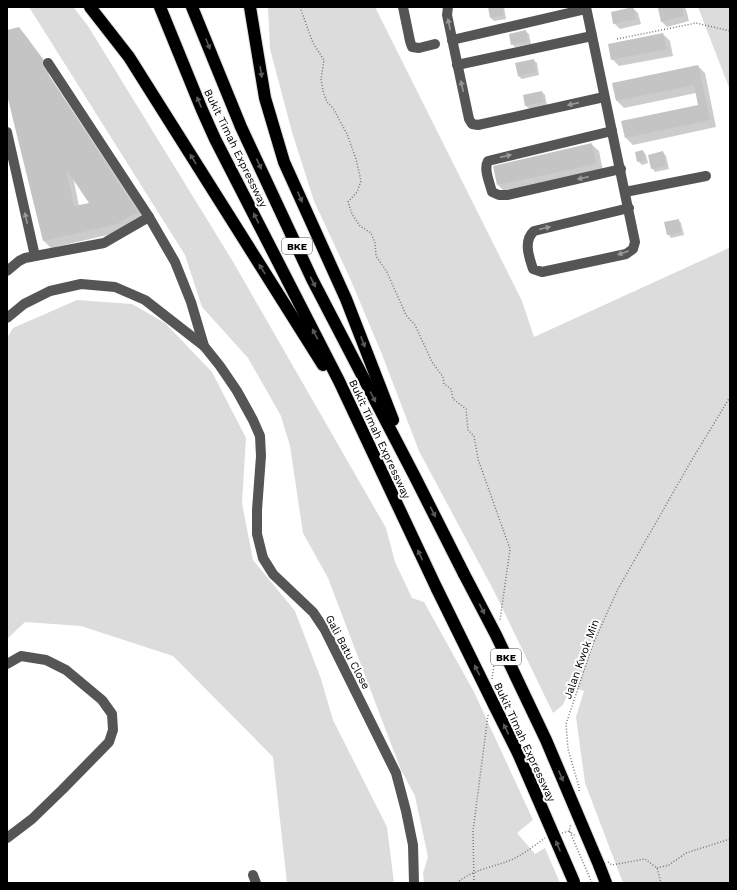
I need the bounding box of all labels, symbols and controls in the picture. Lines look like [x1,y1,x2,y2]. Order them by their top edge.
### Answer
one-way arrow [445,17,451,30]
one-way arrow [205,39,211,51]
one-way arrow [258,66,264,78]
one-way arrow [459,80,465,93]
street label: Bukit Timah Expressway [201,87,270,210]
one-way arrow [195,95,201,107]
one-way arrow [566,101,579,107]
one-way arrow [500,153,512,159]
one-way arrow [189,154,197,164]
one-way arrow [256,158,262,169]
one-way arrow [576,175,589,181]
one-way arrow [297,192,303,203]
one-way arrow [23,212,29,224]
one-way arrow [253,213,259,224]
one-way arrow [540,225,552,231]
road number: BKE [282,238,312,254]
one-way arrow [616,251,628,257]
one-way arrow [259,263,266,275]
one-way arrow [310,276,316,287]
one-way arrow [312,328,318,340]
one-way arrow [360,337,366,349]
street label: Bukit Timah Expressway [346,377,413,501]
one-way arrow [370,391,377,403]
one-way arrow [430,506,436,517]
one-way arrow [417,549,423,560]
one-way arrow [479,603,486,615]
street label: Gali Batu Close [323,613,373,692]
street label: Jalan Kwok Min [561,618,602,701]
road number: BKE [491,649,521,665]
one-way arrow [474,664,480,676]
street label: Bukit Timah Expressway [491,680,558,804]
one-way arrow [503,723,509,735]
one-way arrow [559,771,565,783]
one-way arrow [555,841,561,852]

